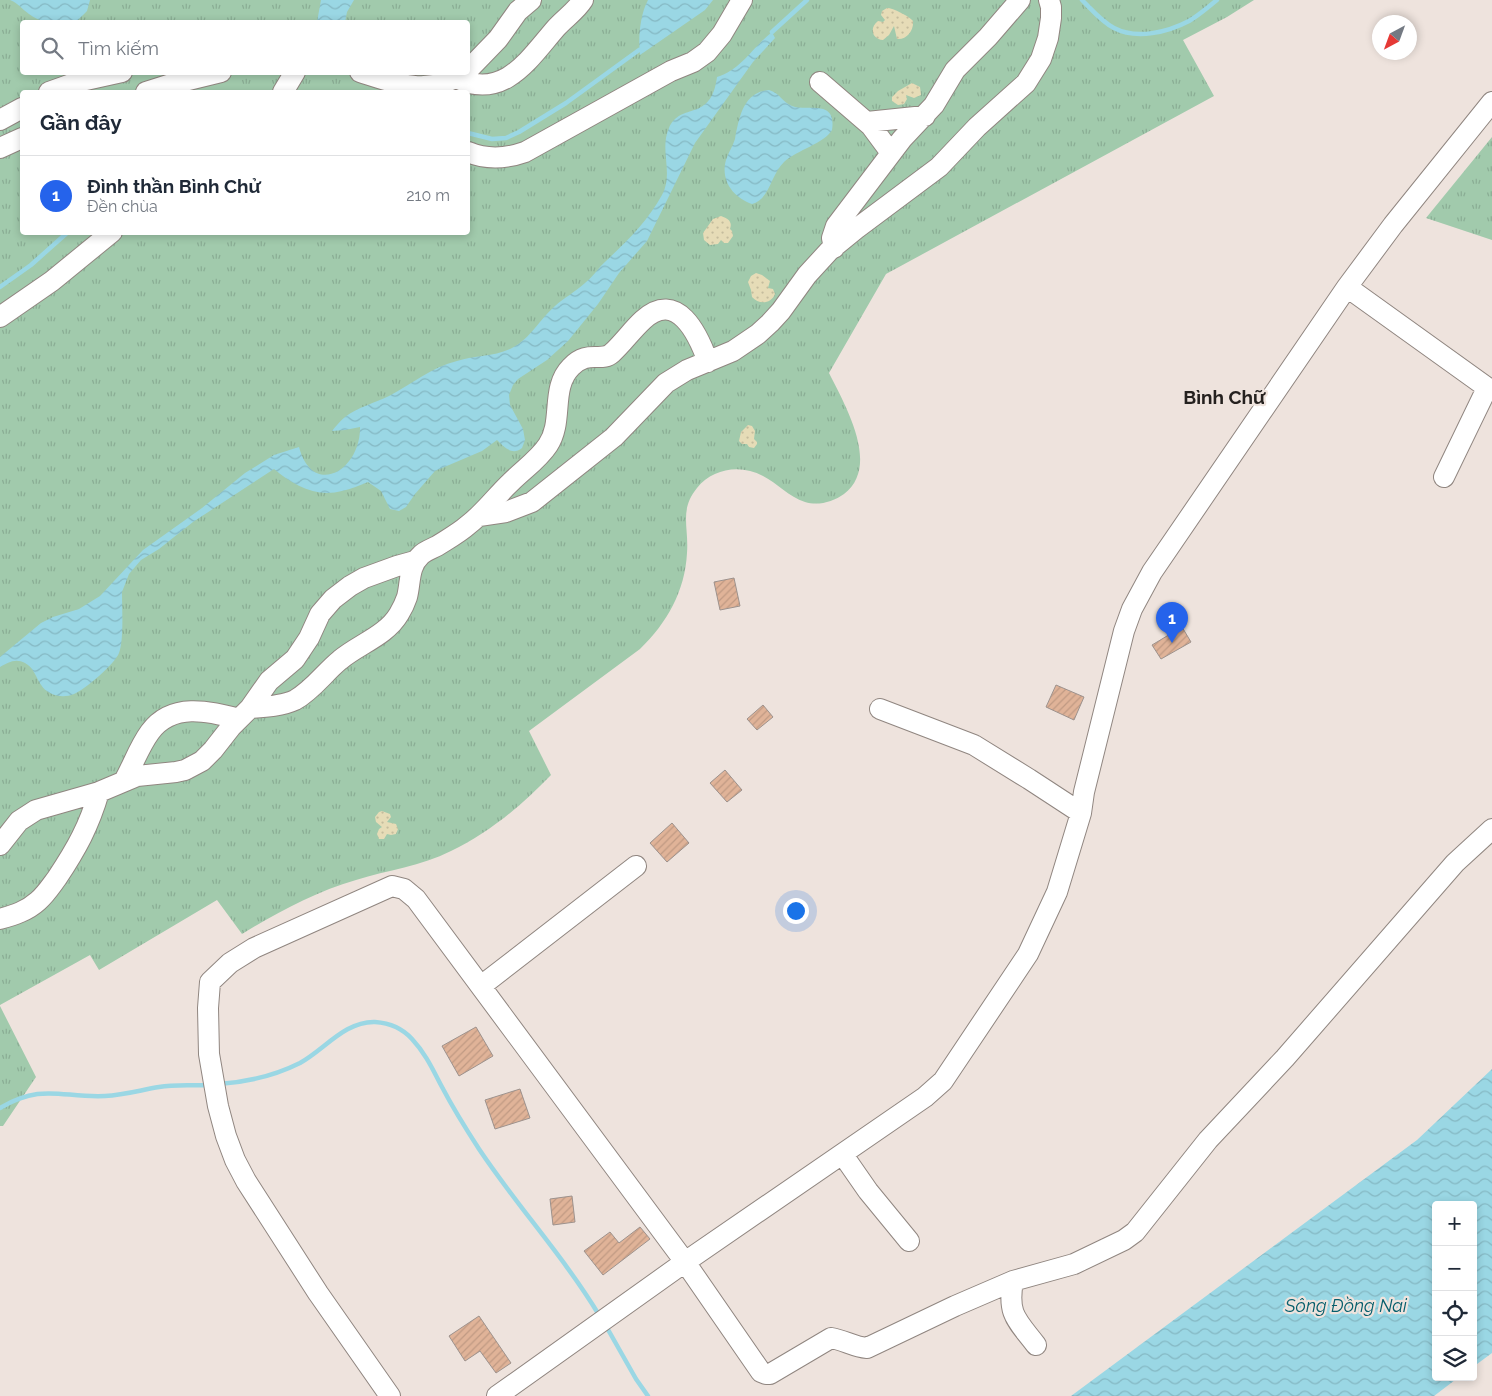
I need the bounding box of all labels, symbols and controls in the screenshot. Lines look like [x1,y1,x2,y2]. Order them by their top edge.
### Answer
north arrow [1372,15,1417,60]
search box [20,20,470,75]
icon: search [38,34,66,62]
text: Tìm kiếm [78,37,159,59]
text: Gần đây [40,110,122,135]
text: Đình thần Bình Chử [87,175,260,197]
text: 1 [52,186,60,205]
text: 210 m [406,186,450,205]
text: Đền chùa [87,197,158,216]
district label: Bình Chữ [1183,386,1266,408]
pin: 1 [1156,602,1188,643]
your location [783,898,809,924]
map controls [1432,1201,1477,1381]
button: + [1432,1201,1477,1246]
button: − [1432,1246,1477,1291]
button: locate [1432,1291,1477,1336]
water label: Sông Đồng Nai [1284,1295,1408,1316]
button: layers [1432,1336,1477,1381]

